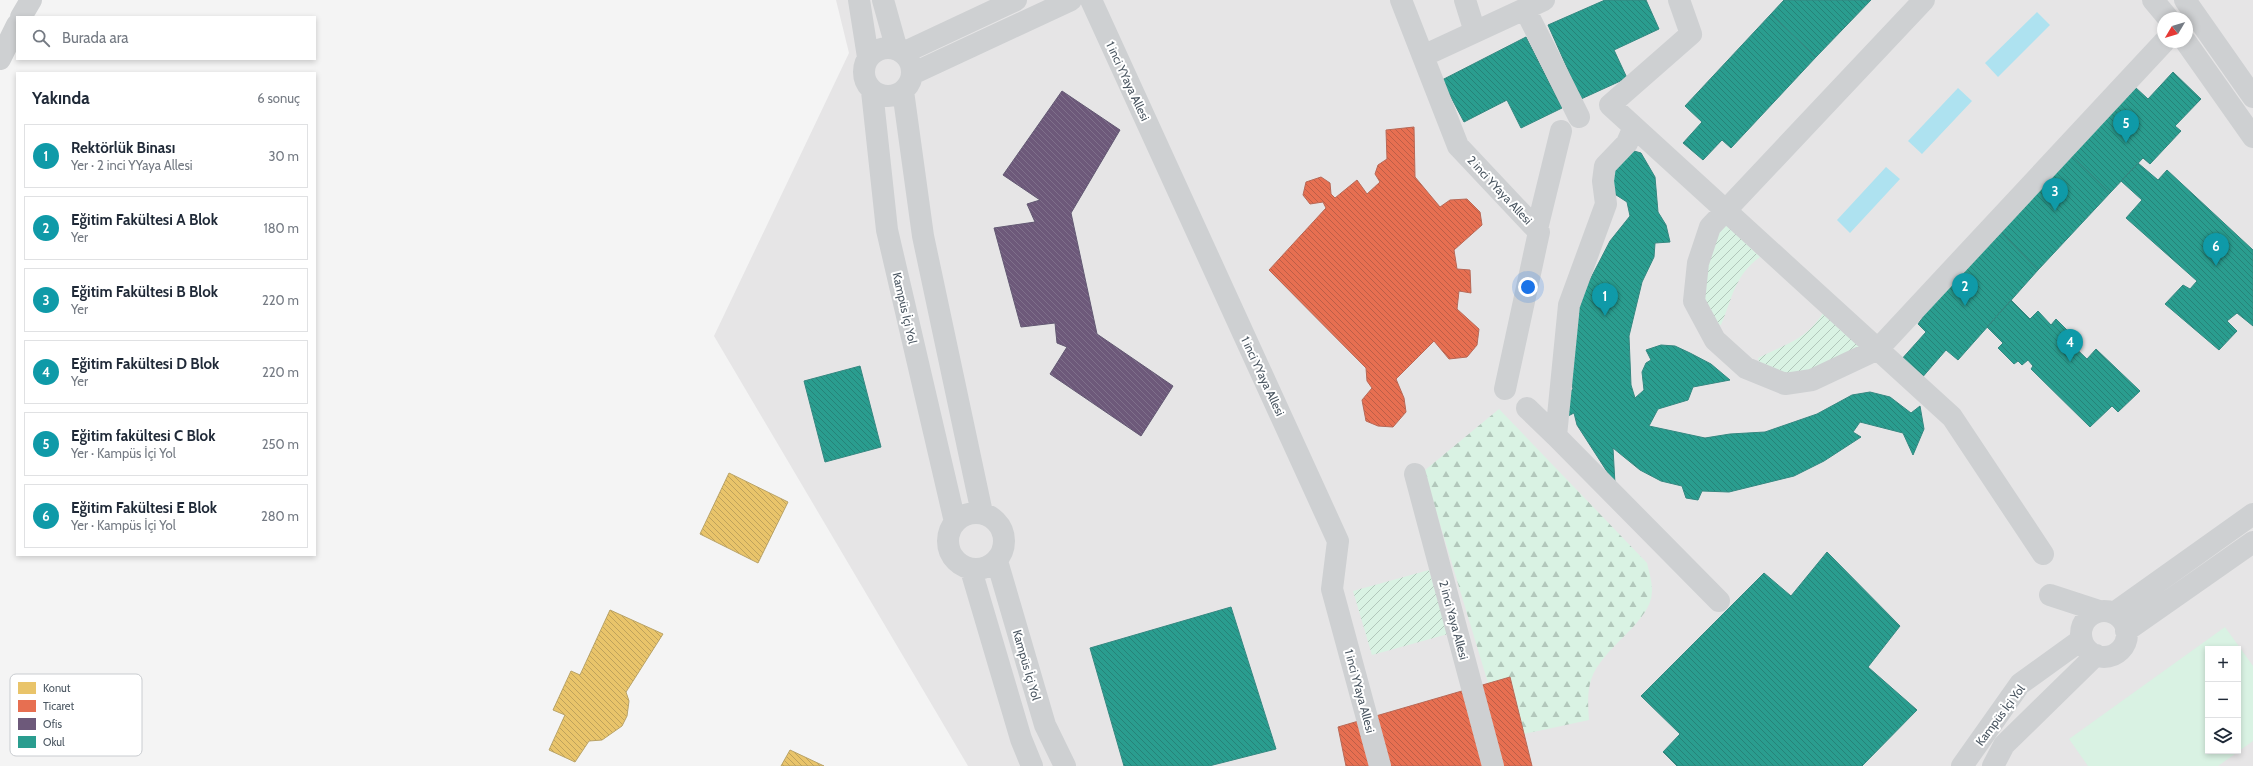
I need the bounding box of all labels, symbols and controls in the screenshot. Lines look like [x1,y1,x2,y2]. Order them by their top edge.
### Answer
north arrow [2157,12,2193,48]
search box [16,16,316,60]
icon: search [30,27,52,49]
text: Burada ara [62,29,129,47]
street label: 1 inci YYaya Allesi [1103,39,1153,123]
text: Yakında [32,88,90,108]
text: 6 sonuç [257,90,300,106]
pin: 5 [2113,110,2139,143]
text: Rektörlük Binası [71,139,175,157]
text: 1 [44,148,48,164]
text: 30 m [269,148,299,164]
street label: 2 inci YYaya Allesi [1464,153,1536,227]
text: Yer · 2 inci YYaya Allesi [71,157,193,173]
pin: 3 [2042,178,2068,211]
text: Eğitim Fakültesi A Blok [71,211,218,229]
text: 2 [43,220,49,236]
text: 180 m [263,220,299,236]
text: Yer [71,229,88,245]
pin: 6 [2203,233,2229,266]
street label: Kampüs İçi Yol [890,271,921,345]
pin: 2 [1952,273,1978,306]
your location [1518,277,1538,297]
text: Eğitim Fakültesi B Blok [71,283,218,301]
pin: 1 [1592,283,1618,316]
text: 3 [42,292,50,308]
text: 220 m [262,292,299,308]
text: Yer [71,301,88,317]
pin: 4 [2057,329,2083,362]
street label: 1 inci YYaya Allesi [1238,334,1288,418]
text: Eğitim Fakültesi D Blok [71,355,219,373]
text: 4 [42,364,50,380]
text: 220 m [262,364,299,380]
text: Yer [71,373,88,389]
text: Eğitim fakültesi C Blok [71,427,215,445]
text: 5 [43,436,49,452]
text: 250 m [262,436,299,452]
text: Yer · Kampüs İçi Yol [71,445,176,461]
text: Eğitim Fakültesi E Blok [71,499,217,517]
text: 6 [42,508,50,524]
text: 280 m [261,508,299,524]
text: Yer · Kampüs İçi Yol [71,517,176,533]
street label: 2 inci Yaya Allesi [1436,579,1472,661]
street label: Kampüs İçi Yol [1010,628,1044,702]
map controls [2205,646,2241,754]
button: + [2205,646,2241,682]
street label: 1 inci YYaya Allesi [1342,648,1378,734]
legend [10,674,142,756]
text: Konut [43,681,71,695]
street label: Kampüs İçi Yol [1972,681,2028,749]
button: − [2205,682,2241,718]
text: Ticaret [43,699,74,713]
text: Ofis [43,717,62,731]
button: layers [2205,718,2241,754]
text: Okul [43,735,65,749]

